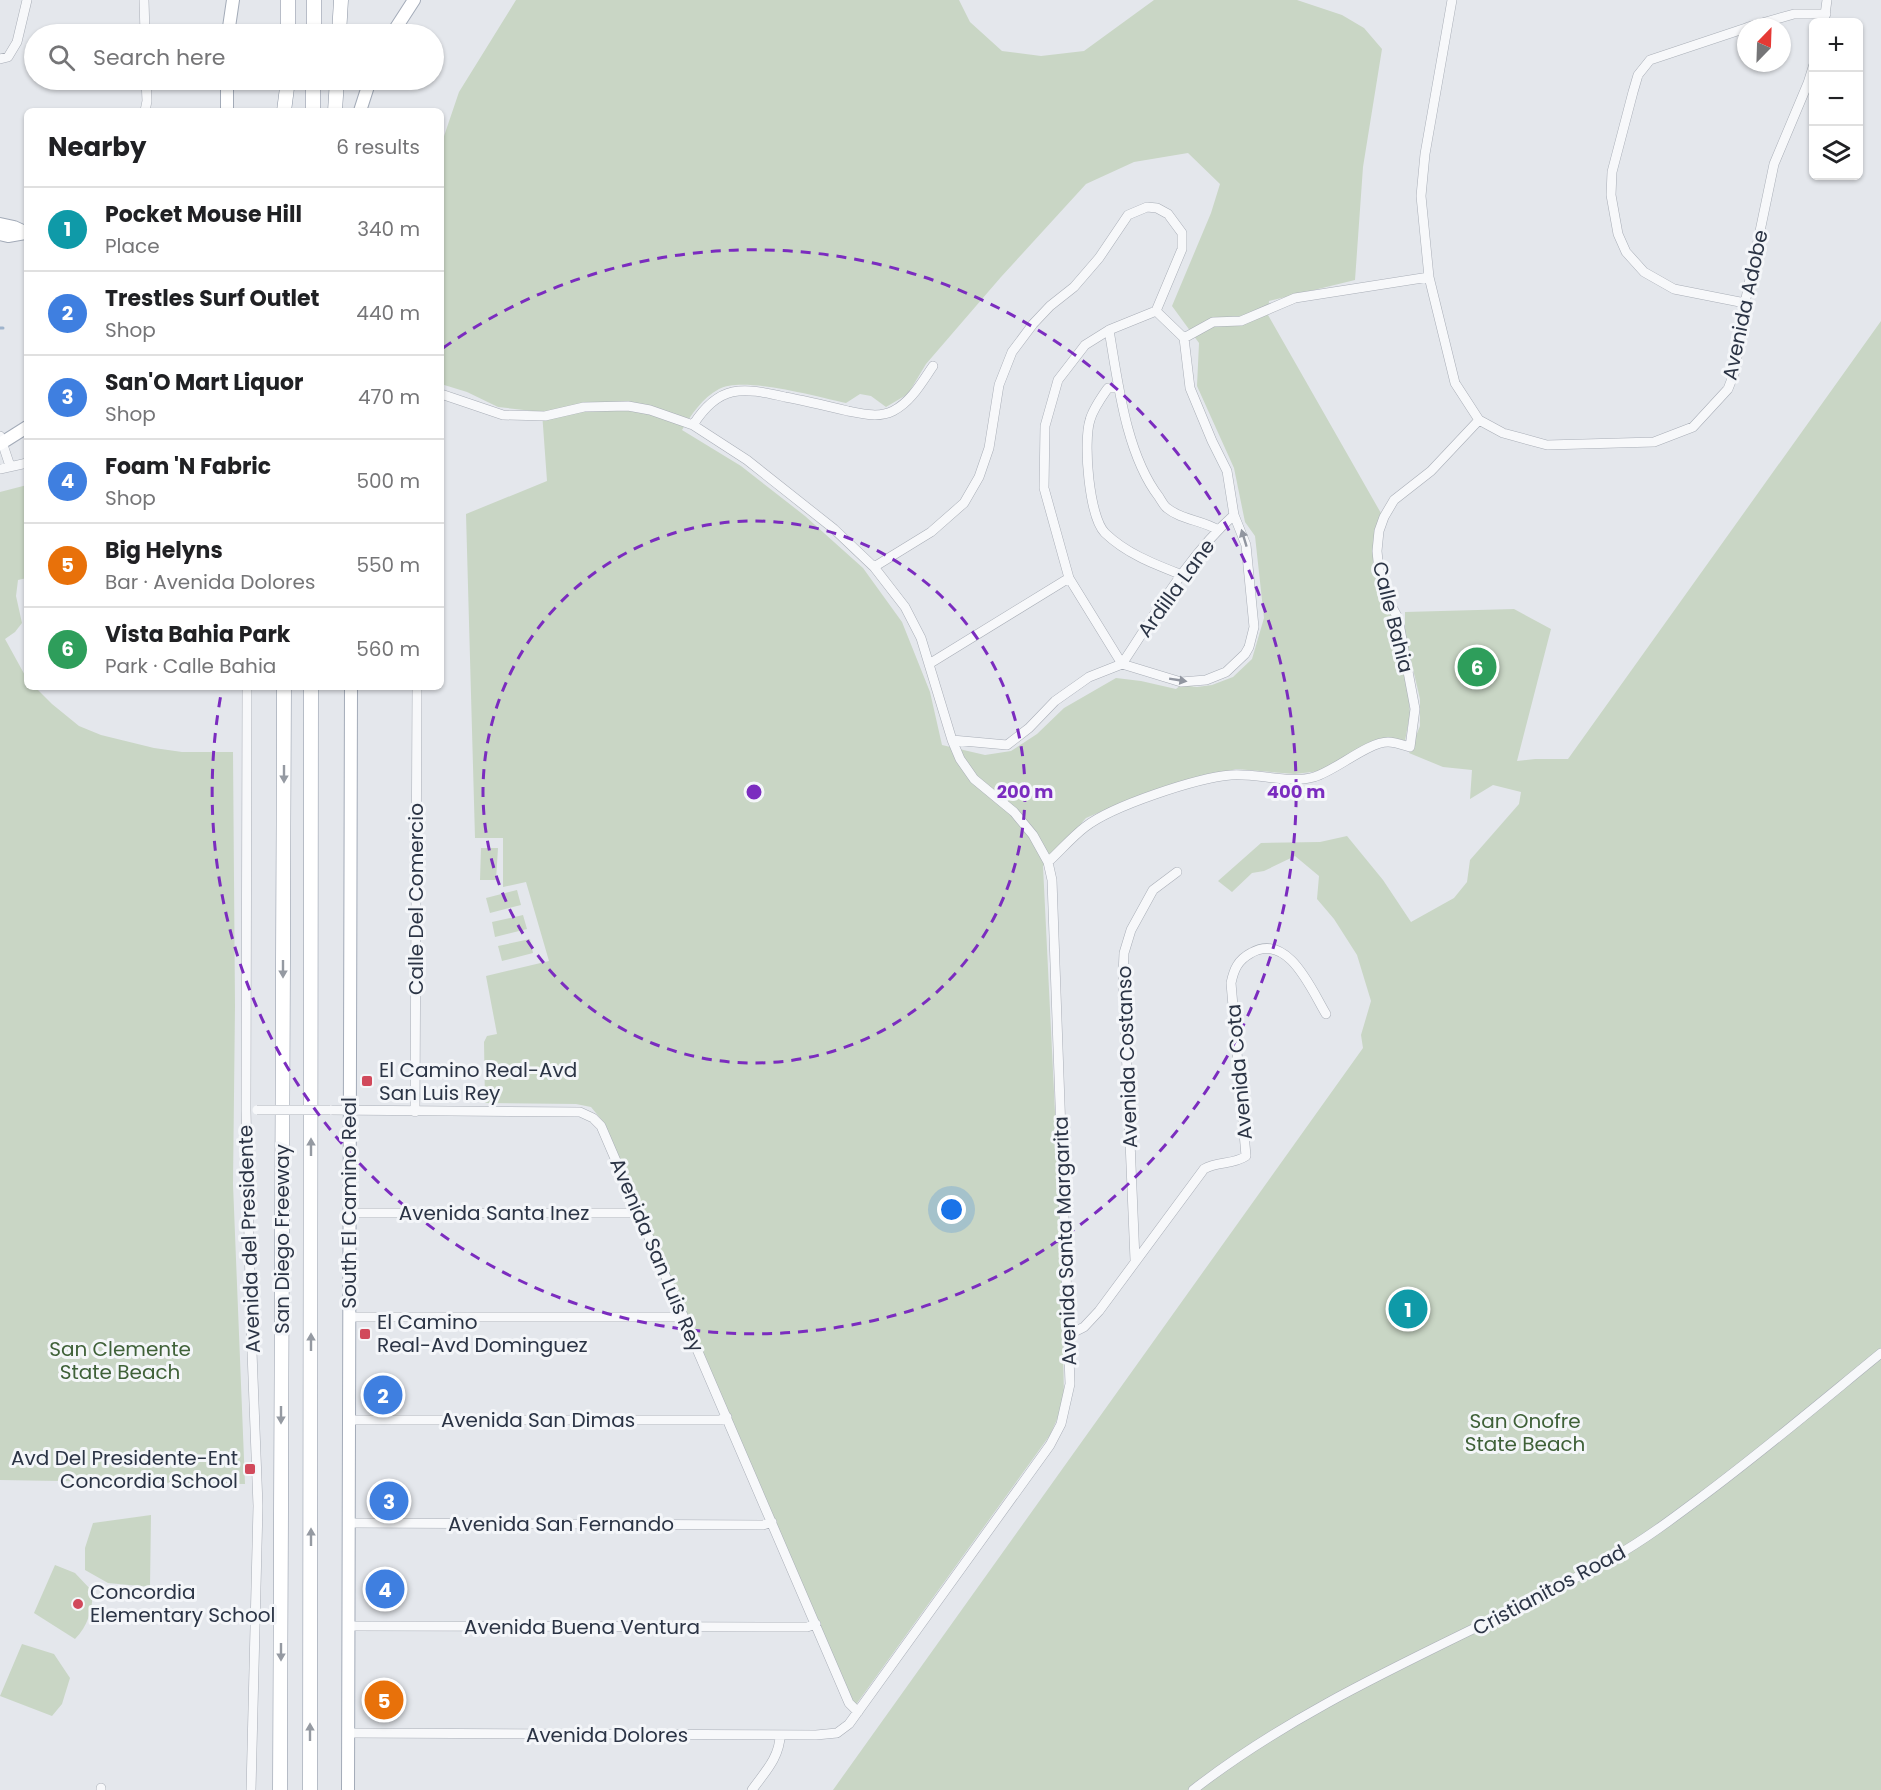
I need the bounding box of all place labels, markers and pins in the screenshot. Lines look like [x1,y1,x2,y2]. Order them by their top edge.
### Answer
pin: 6 [1458,644,1496,690]
centre of rings [744,782,764,802]
place label: El Camino Real-Avd San Luis Rey [379,1056,577,1107]
marker: El Camino Real-Avd San Luis Rey [360,1074,374,1088]
pin: 1 [1388,1286,1428,1332]
place label: El Camino Real-Avd Dominguez [377,1308,588,1359]
marker: El Camino Real-Avd Dominguez [358,1327,372,1341]
pin: 2 [364,1372,403,1418]
place label: Avd Del Presidente-Ent Concordia School [11,1444,238,1495]
marker: Avd Del Presidente-Ent Concordia School [243,1462,257,1476]
pin: 3 [370,1478,408,1524]
pin: 4 [366,1566,404,1612]
place label: Concordia Elementary School [90,1578,275,1629]
marker: Concordia Elementary School [71,1597,85,1611]
pin: 5 [364,1678,404,1722]

